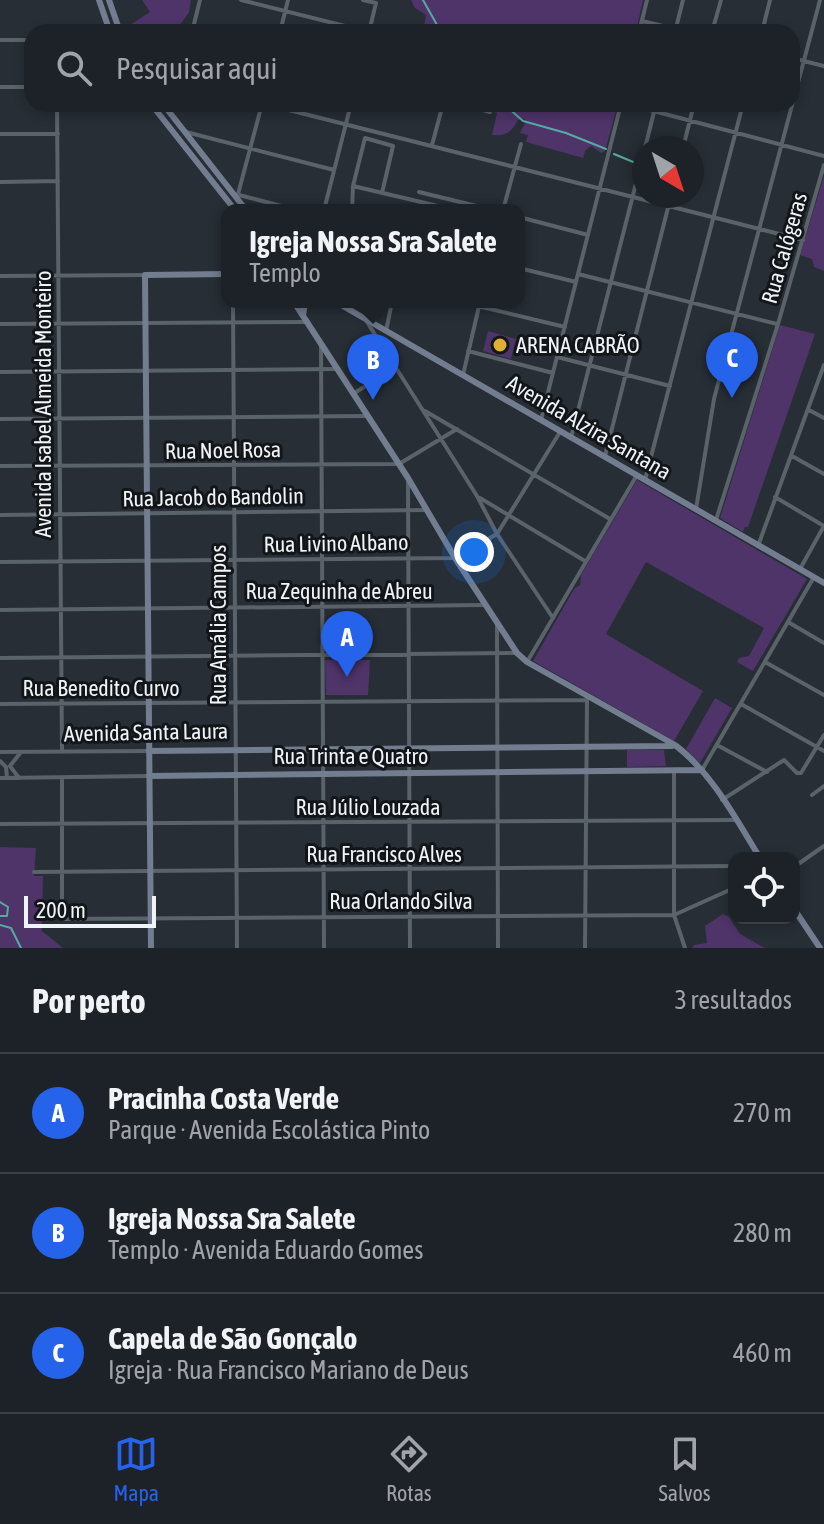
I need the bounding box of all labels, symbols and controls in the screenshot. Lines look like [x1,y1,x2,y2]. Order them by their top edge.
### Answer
search box [24,24,800,112]
icon: search [52,46,96,90]
text: Pesquisar aqui [116,51,277,85]
north arrow [632,136,704,208]
street label: Rua Calógeras [756,189,812,306]
popup [221,204,525,308]
text: Igreja Nossa Sra Salete [249,224,497,258]
text: Templo [249,258,321,288]
street label: Avenida Isabel Almeida Monteiro [30,271,56,537]
place label: ARENA CABRÃO [516,332,640,358]
pin: C [706,332,758,398]
pin: B [347,334,399,400]
marker: ARENA CABRÃO [491,336,509,354]
street label: Avenida Alzira Santana [502,369,676,485]
street label: Rua Noel Rosa [165,436,281,464]
street label: Rua Jacob do Bandolin [122,482,304,512]
street label: Rua Livino Albano [263,529,409,557]
your location [454,532,494,572]
street label: Rua Amália Campos [205,545,231,705]
street label: Rua Zequinha de Abreu [245,578,433,604]
pin: A [321,611,373,677]
street label: Rua Benedito Curvo [23,675,180,701]
street label: Avenida Santa Laura [64,718,228,746]
street label: Rua Trinta e Quatro [274,743,428,769]
street label: Rua Júlio Louzada [295,794,441,820]
street label: Rua Francisco Alves [306,841,462,867]
map controls [728,852,800,924]
button: locate [728,852,800,924]
street label: Rua Orlando Silva [329,888,473,914]
scale bar [24,892,156,928]
text: 200 m [36,897,86,923]
text: Por perto [32,981,146,1020]
text: 3 resultados [675,985,792,1015]
text: Pracinha Costa Verde [108,1081,339,1115]
text: A [52,1098,64,1128]
text: 270 m [733,1098,792,1128]
text: Parque · Avenida Escolástica Pinto [108,1115,430,1145]
text: Igreja Nossa Sra Salete [108,1201,356,1235]
text: B [52,1218,64,1248]
text: 280 m [733,1218,792,1248]
text: Templo · Avenida Eduardo Gomes [108,1235,423,1265]
text: Capela de São Gonçalo [108,1321,357,1355]
text: C [52,1338,64,1368]
text: 460 m [733,1338,792,1368]
text: Igreja · Rua Francisco Mariano de Deus [108,1355,469,1385]
tab: Mapa [113,1432,159,1506]
tab: Rotas [386,1432,432,1506]
tab: Salvos [659,1432,711,1506]

